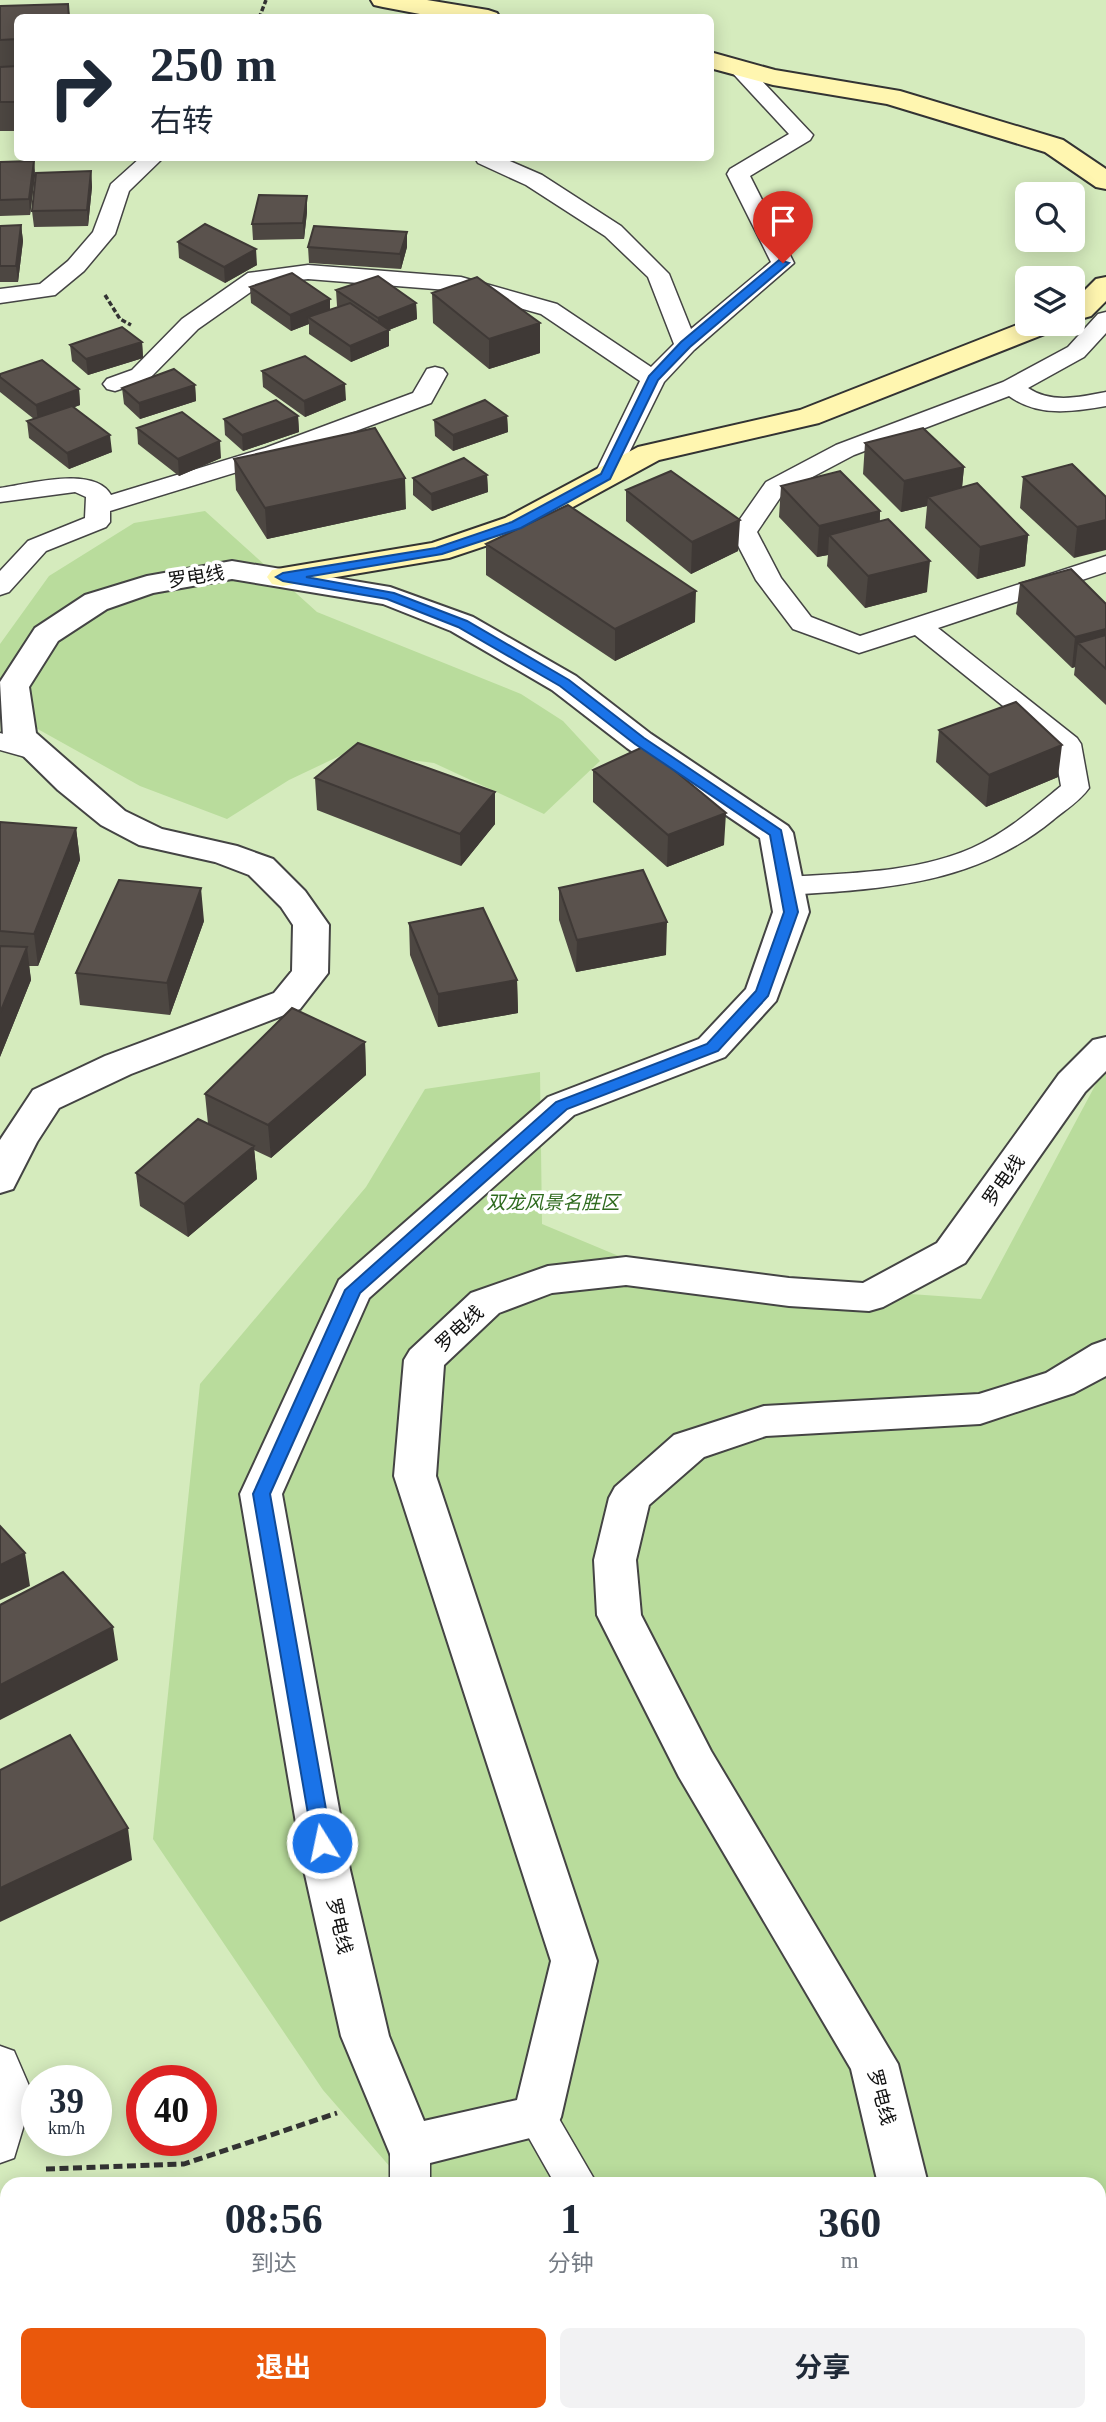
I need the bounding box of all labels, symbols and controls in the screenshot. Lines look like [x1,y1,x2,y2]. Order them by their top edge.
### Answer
text: 250 m [150,37,277,92]
icon: right [35,42,126,133]
text: 右转 [150,103,214,139]
map controls [1015,182,1085,336]
button: search [1015,182,1085,252]
pin [753,191,813,263]
icon: arrive [764,202,802,240]
button: layers [1015,266,1085,336]
street label: 罗电线 [166,562,226,591]
street label: 罗电线 [978,1151,1028,1210]
park label: 双龙风景名胜区 [486,1192,622,1213]
street label: 罗电线 [431,1301,487,1355]
position arrow [285,1806,359,1880]
street label: 罗电线 [323,1896,356,1956]
speed limit sign: 40 [126,2065,217,2156]
street label: 罗电线 [864,2067,899,2127]
text: 39 [49,2082,84,2121]
text: km/h [48,2118,85,2138]
text: 08:56 [225,2196,323,2242]
text: 1 [560,2196,581,2242]
text: 360 [818,2200,881,2246]
text: m [841,2248,859,2273]
text: 到达 [251,2251,297,2276]
text: 分钟 [548,2251,594,2276]
button: 退出 [21,2328,546,2408]
button: 分享 [560,2328,1085,2408]

